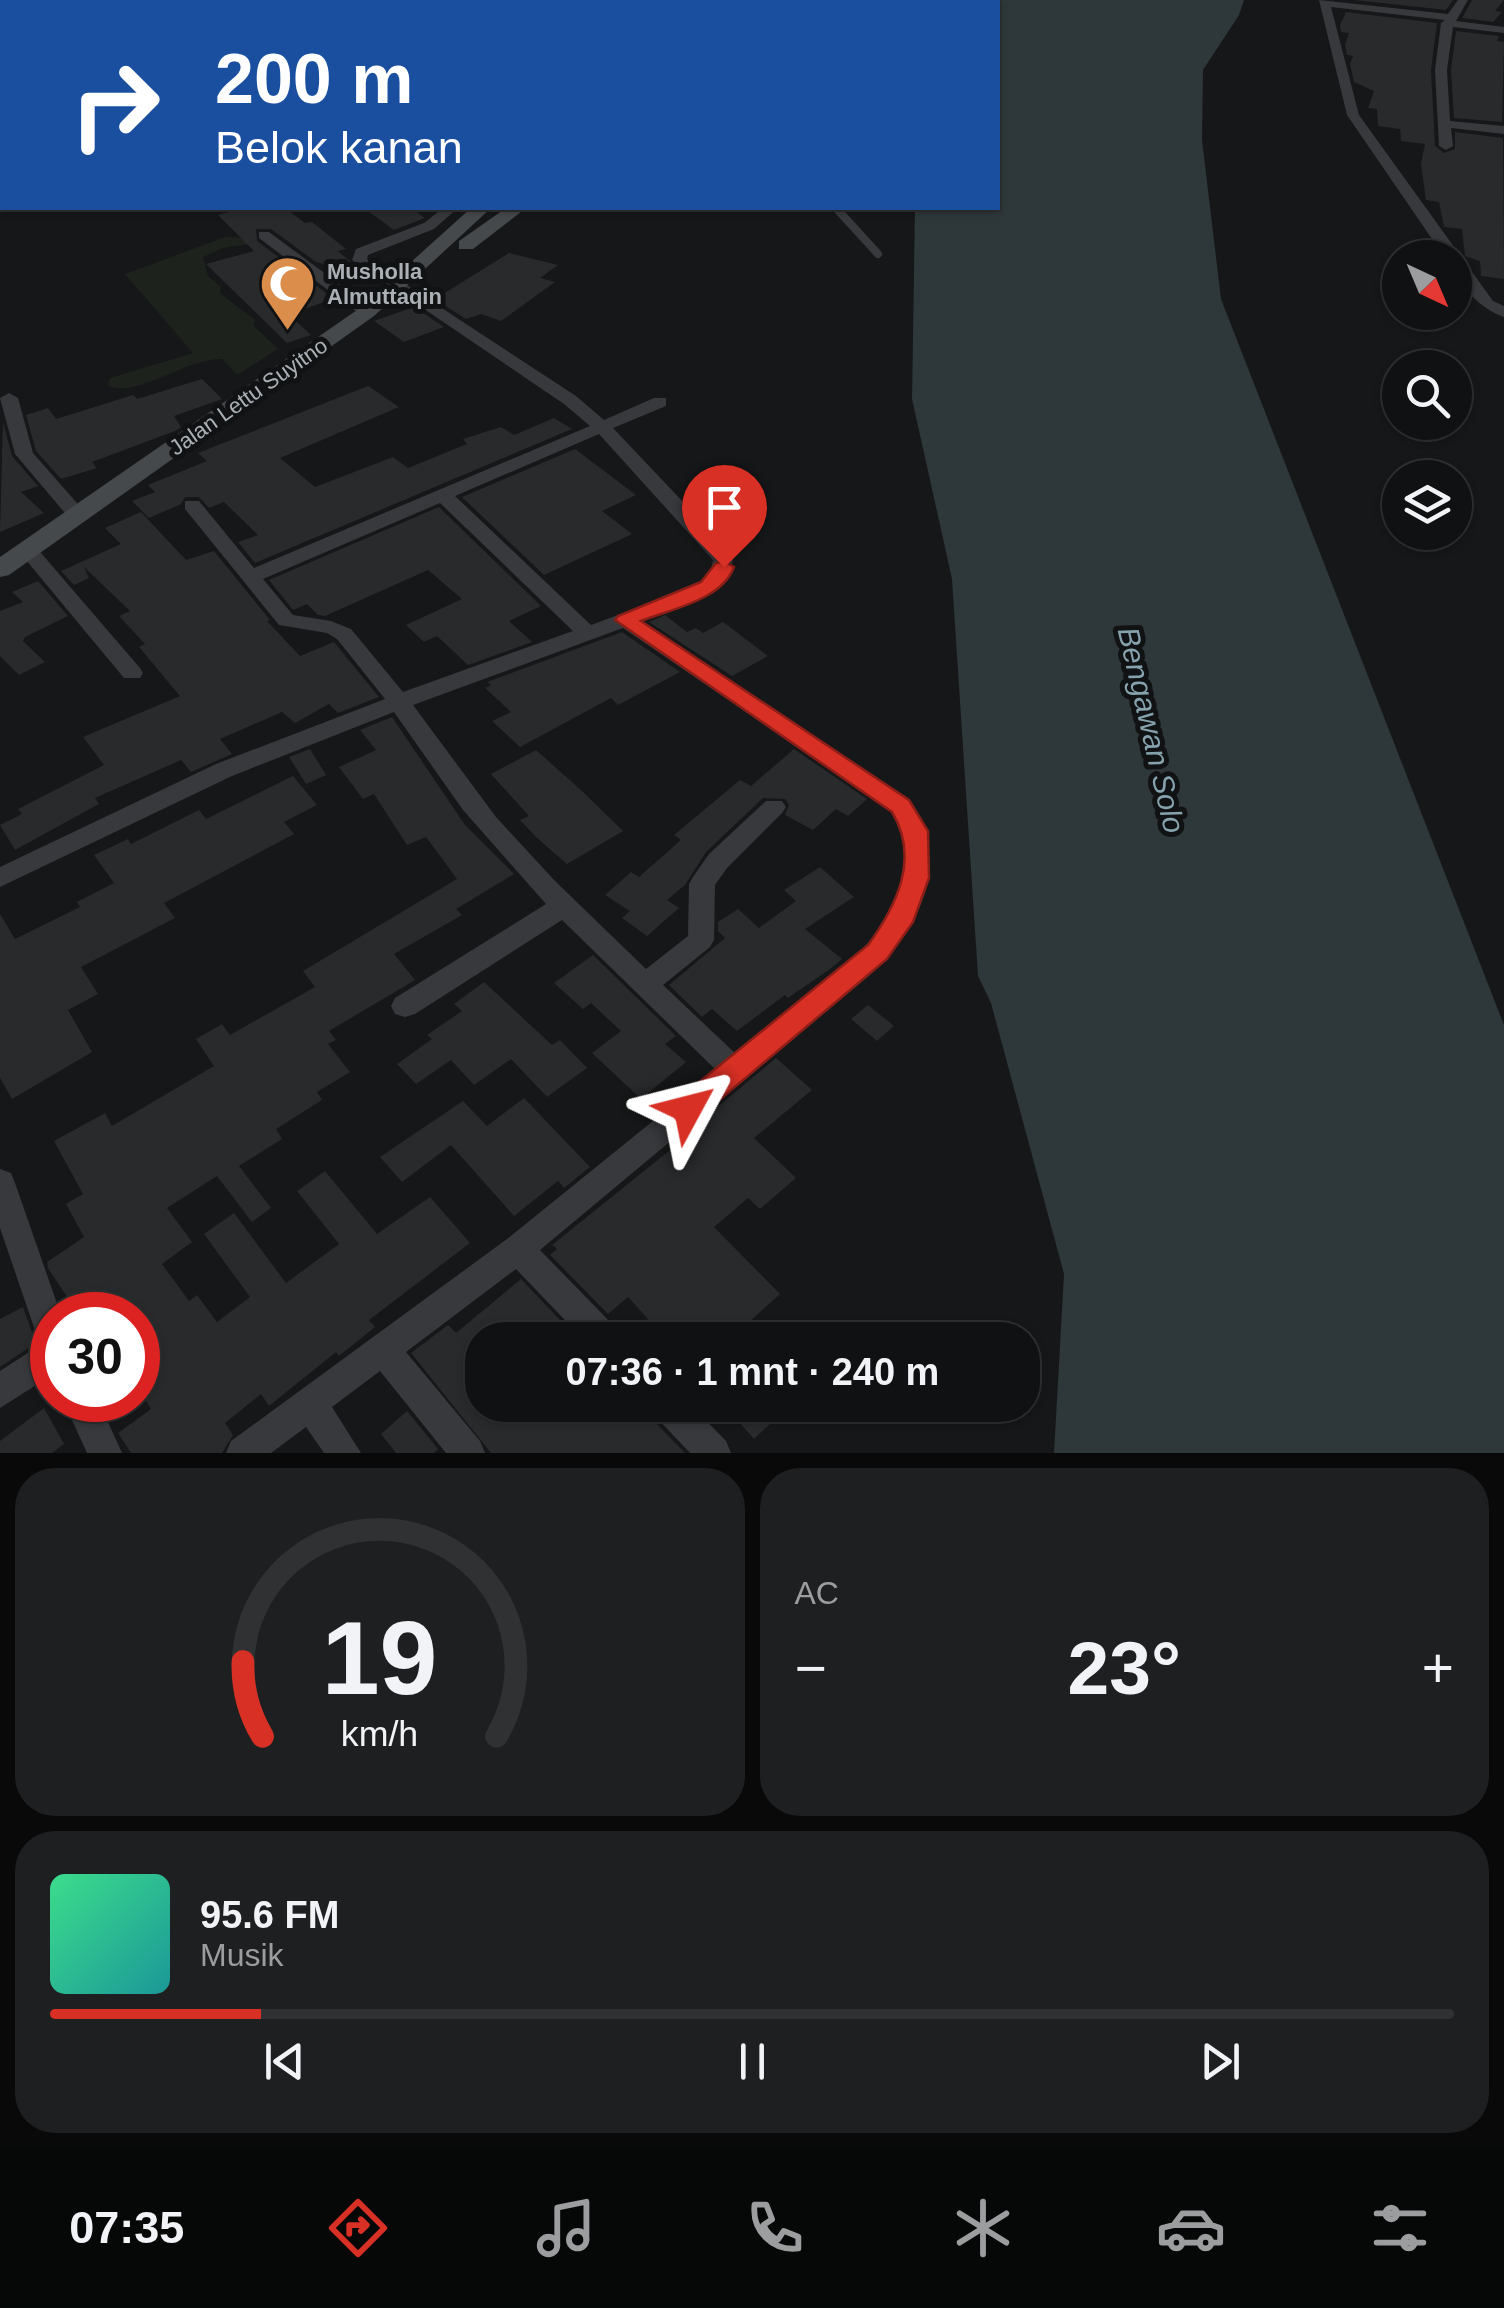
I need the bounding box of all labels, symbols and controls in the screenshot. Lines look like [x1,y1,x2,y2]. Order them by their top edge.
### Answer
icon: right [50,40,180,170]
text: 200 m [215,40,413,118]
text: Belok kanan [215,122,463,173]
north arrow [1382,240,1472,330]
map controls [1382,240,1472,550]
mosque icon: Musholla Almuttaqin [258,254,318,333]
place label: Musholla Almuttaqin [327,259,442,309]
street label: Jalan Lettu Suyitno [164,333,332,460]
button: search [1382,350,1472,440]
button: layers [1382,460,1472,550]
pin [682,465,767,568]
icon: arrive [697,480,752,535]
water label: Bengawan Solo [1112,624,1191,836]
position arrow [636,1057,740,1161]
speed limit sign: 30 [30,1292,160,1422]
text: 07:36 · 1 mnt · 240 m [566,1351,939,1393]
text: AC [795,1575,839,1611]
text: 19 [322,1600,438,1716]
text: 23° [1068,1626,1181,1710]
text: − [795,1637,827,1699]
text: + [1422,1637,1454,1699]
text: km/h [341,1714,418,1754]
text: 95.6 FM [200,1894,339,1936]
text: Musik [200,1937,284,1973]
icon: previous [257,2034,312,2089]
icon: pause [725,2034,780,2089]
icon: next [1193,2034,1248,2089]
icon: directions [323,2193,393,2263]
icon: music [531,2193,601,2263]
icon: phone [740,2193,810,2263]
icon: climate [948,2193,1018,2263]
icon: car [1156,2193,1226,2263]
icon: filters [1365,2193,1435,2263]
text: 07:35 [69,2202,184,2253]

